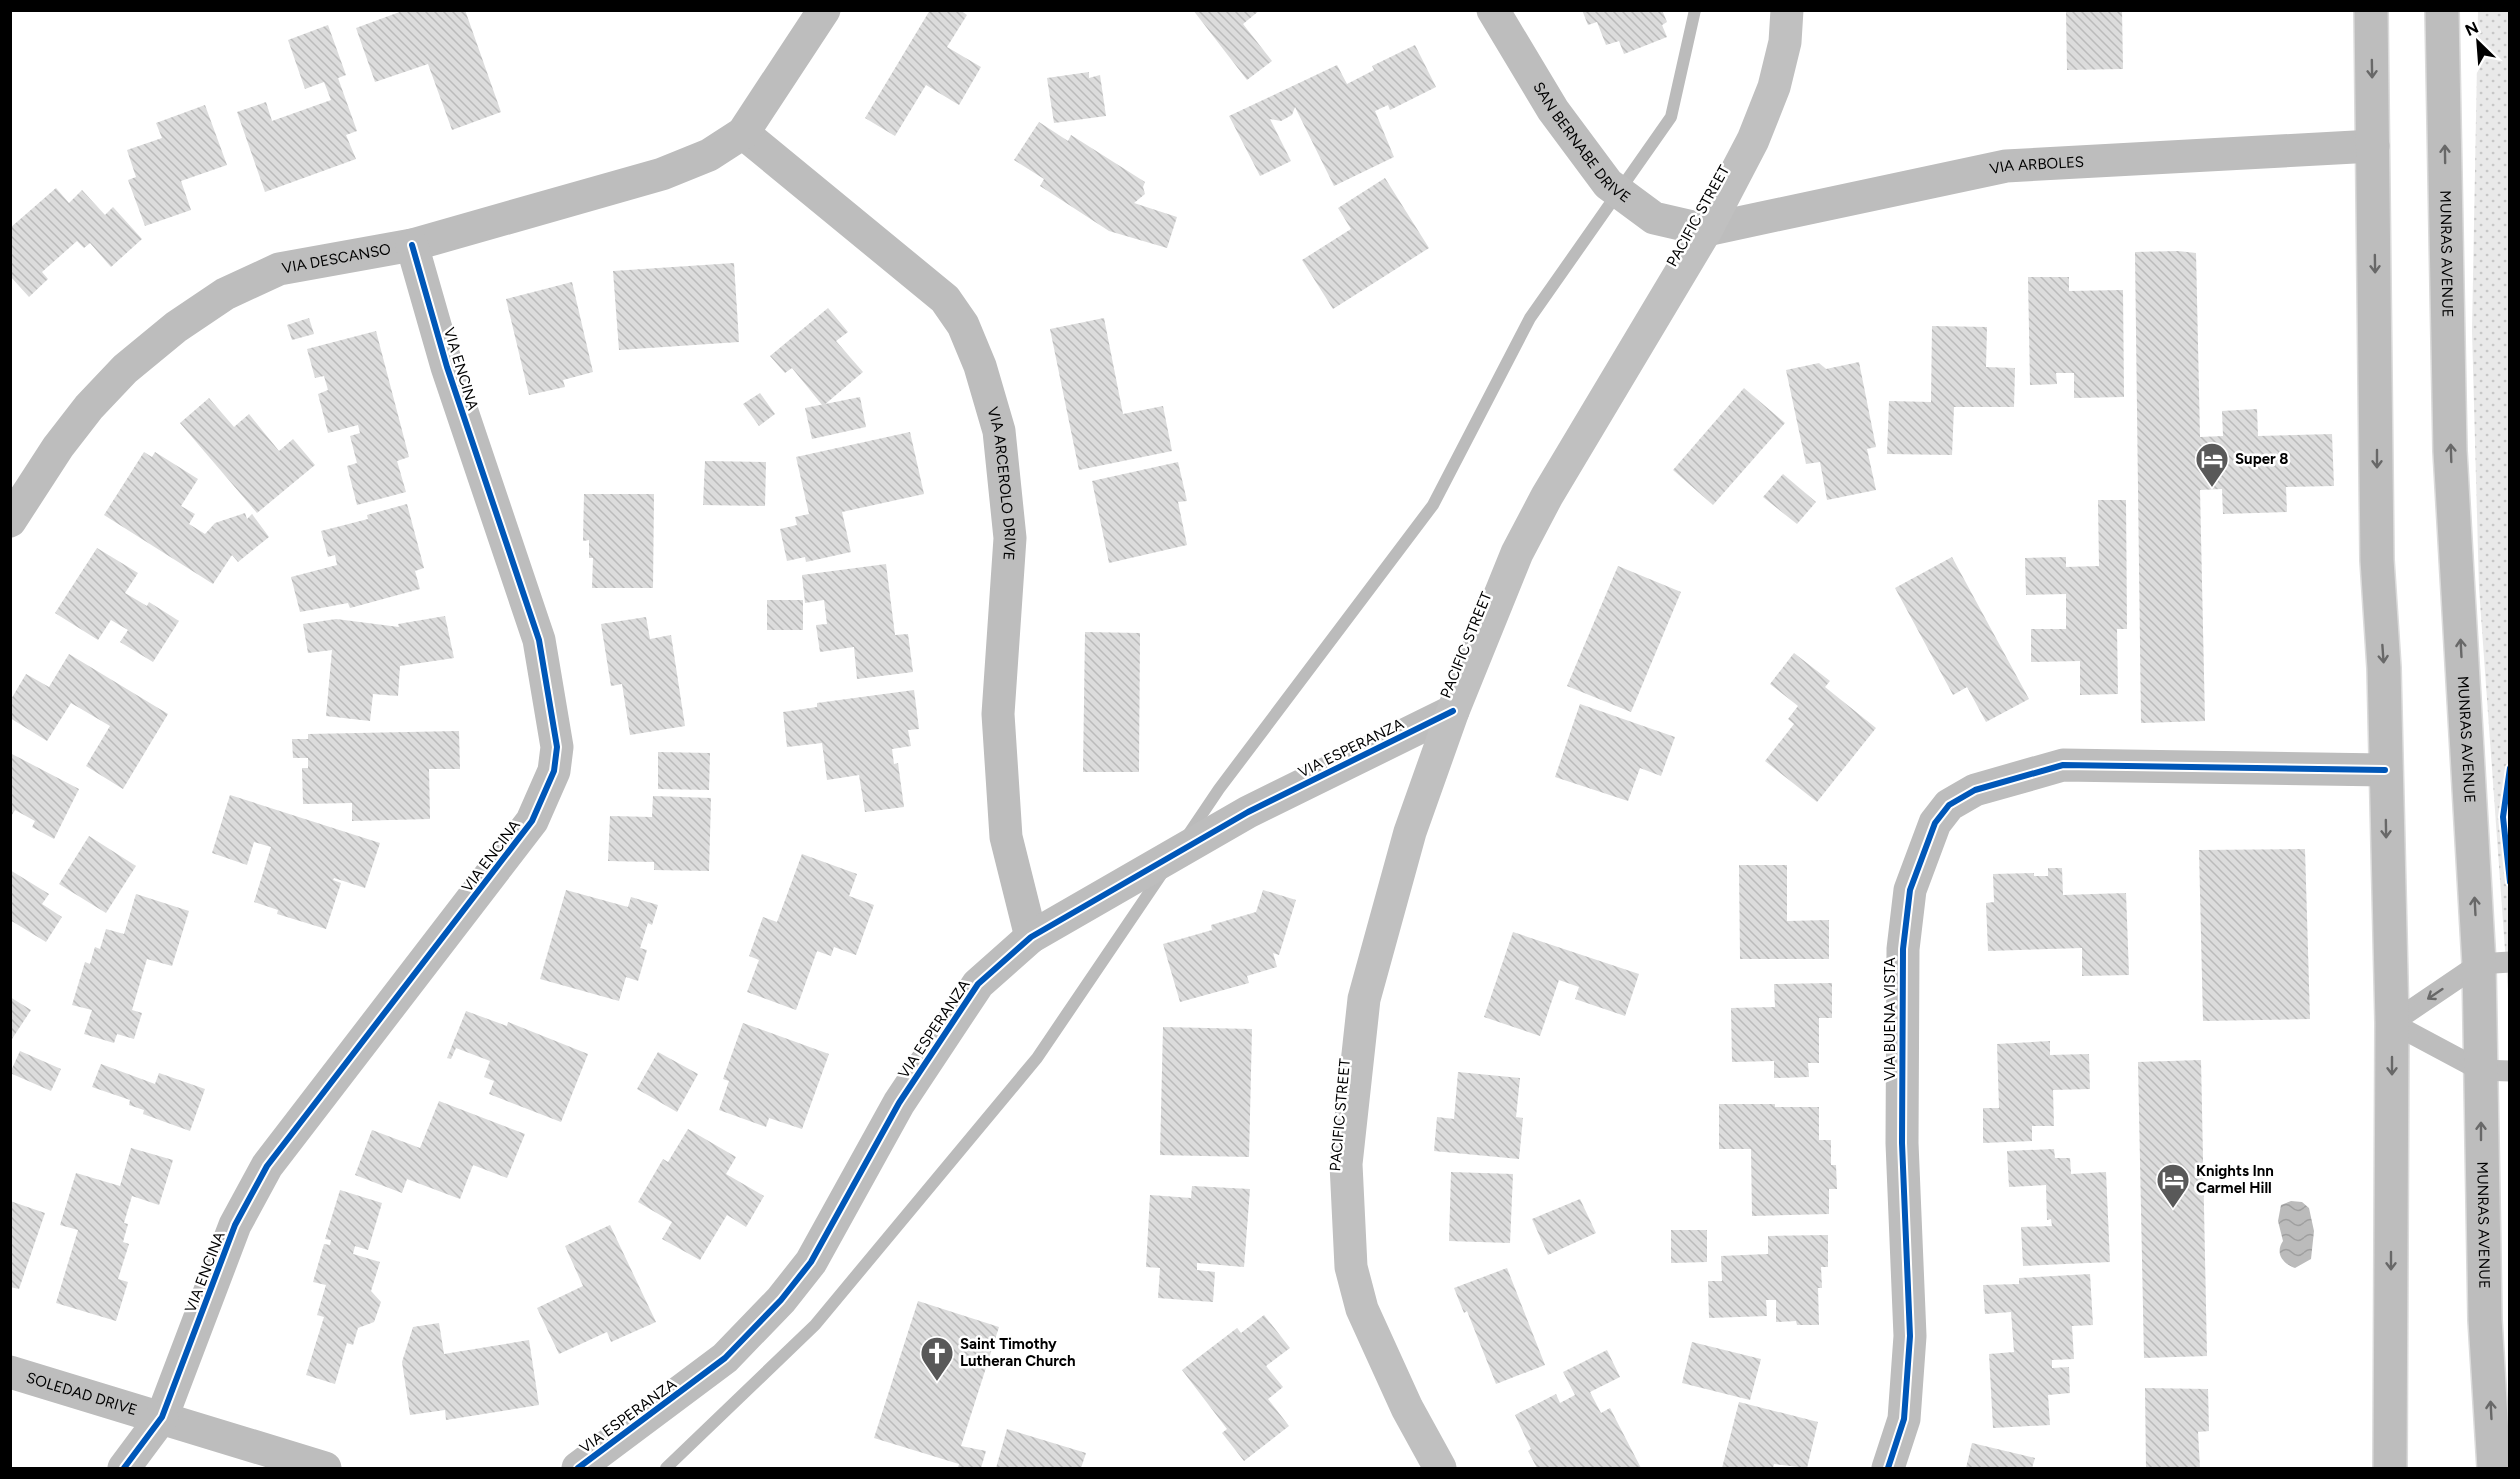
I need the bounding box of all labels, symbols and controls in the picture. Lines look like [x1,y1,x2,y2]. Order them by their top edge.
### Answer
north arrow [2448,12,2508,72]
text: N [2462,18,2481,40]
one-way arrow [2366,58,2378,78]
street label: SAN BERNABE DRIVE [1529,79,1634,206]
one-way arrow [2439,144,2450,164]
street label: VIA ARBOLES [1988,153,2085,178]
street label: PACIFIC STREET [1663,162,1734,270]
street label: MUNRAS AVENUE [2436,190,2457,318]
street label: VIA DESCANSO [280,240,392,277]
one-way arrow [2369,253,2381,273]
street label: VIA ENCINA [440,326,482,412]
street label: VIA ARCEROLO DRIVE [983,405,1019,561]
hotel icon: Super 8 [2194,441,2230,488]
one-way arrow [2445,444,2456,464]
one-way arrow [2371,448,2382,468]
place label: Super 8 [2235,450,2288,468]
street label: PACIFIC STREET [1436,589,1496,701]
one-way arrow [2455,639,2466,659]
one-way arrow [2378,643,2389,663]
street label: MUNRAS AVENUE [2454,675,2479,804]
street label: VIA ESPERANZA [1295,715,1407,781]
street label: VIA ENCINA [458,816,524,896]
one-way arrow [2381,818,2392,838]
one-way arrow [2469,896,2480,916]
street label: VIA BUENA VISTA [1881,957,1899,1081]
street label: VIA ESPERANZA [894,976,974,1082]
one-way arrow [2428,988,2444,1000]
one-way arrow [2386,1055,2398,1075]
street label: PACIFIC STREET [1326,1057,1354,1172]
one-way arrow [2475,1122,2487,1142]
street label: MUNRAS AVENUE [2473,1161,2493,1289]
hotel icon: Knights Inn Carmel Hill [2155,1162,2191,1209]
place label: Knights Inn Carmel Hill [2196,1162,2274,1197]
street label: VIA ENCINA [181,1229,229,1315]
one-way arrow [2385,1250,2397,1270]
church icon: Saint Timothy Lutheran Church [919,1335,955,1382]
place label: Saint Timothy Lutheran Church [960,1335,1076,1370]
street label: SOLEDAD DRIVE [24,1368,139,1419]
street label: VIA ESPERANZA [576,1375,680,1457]
one-way arrow [2485,1401,2496,1421]

